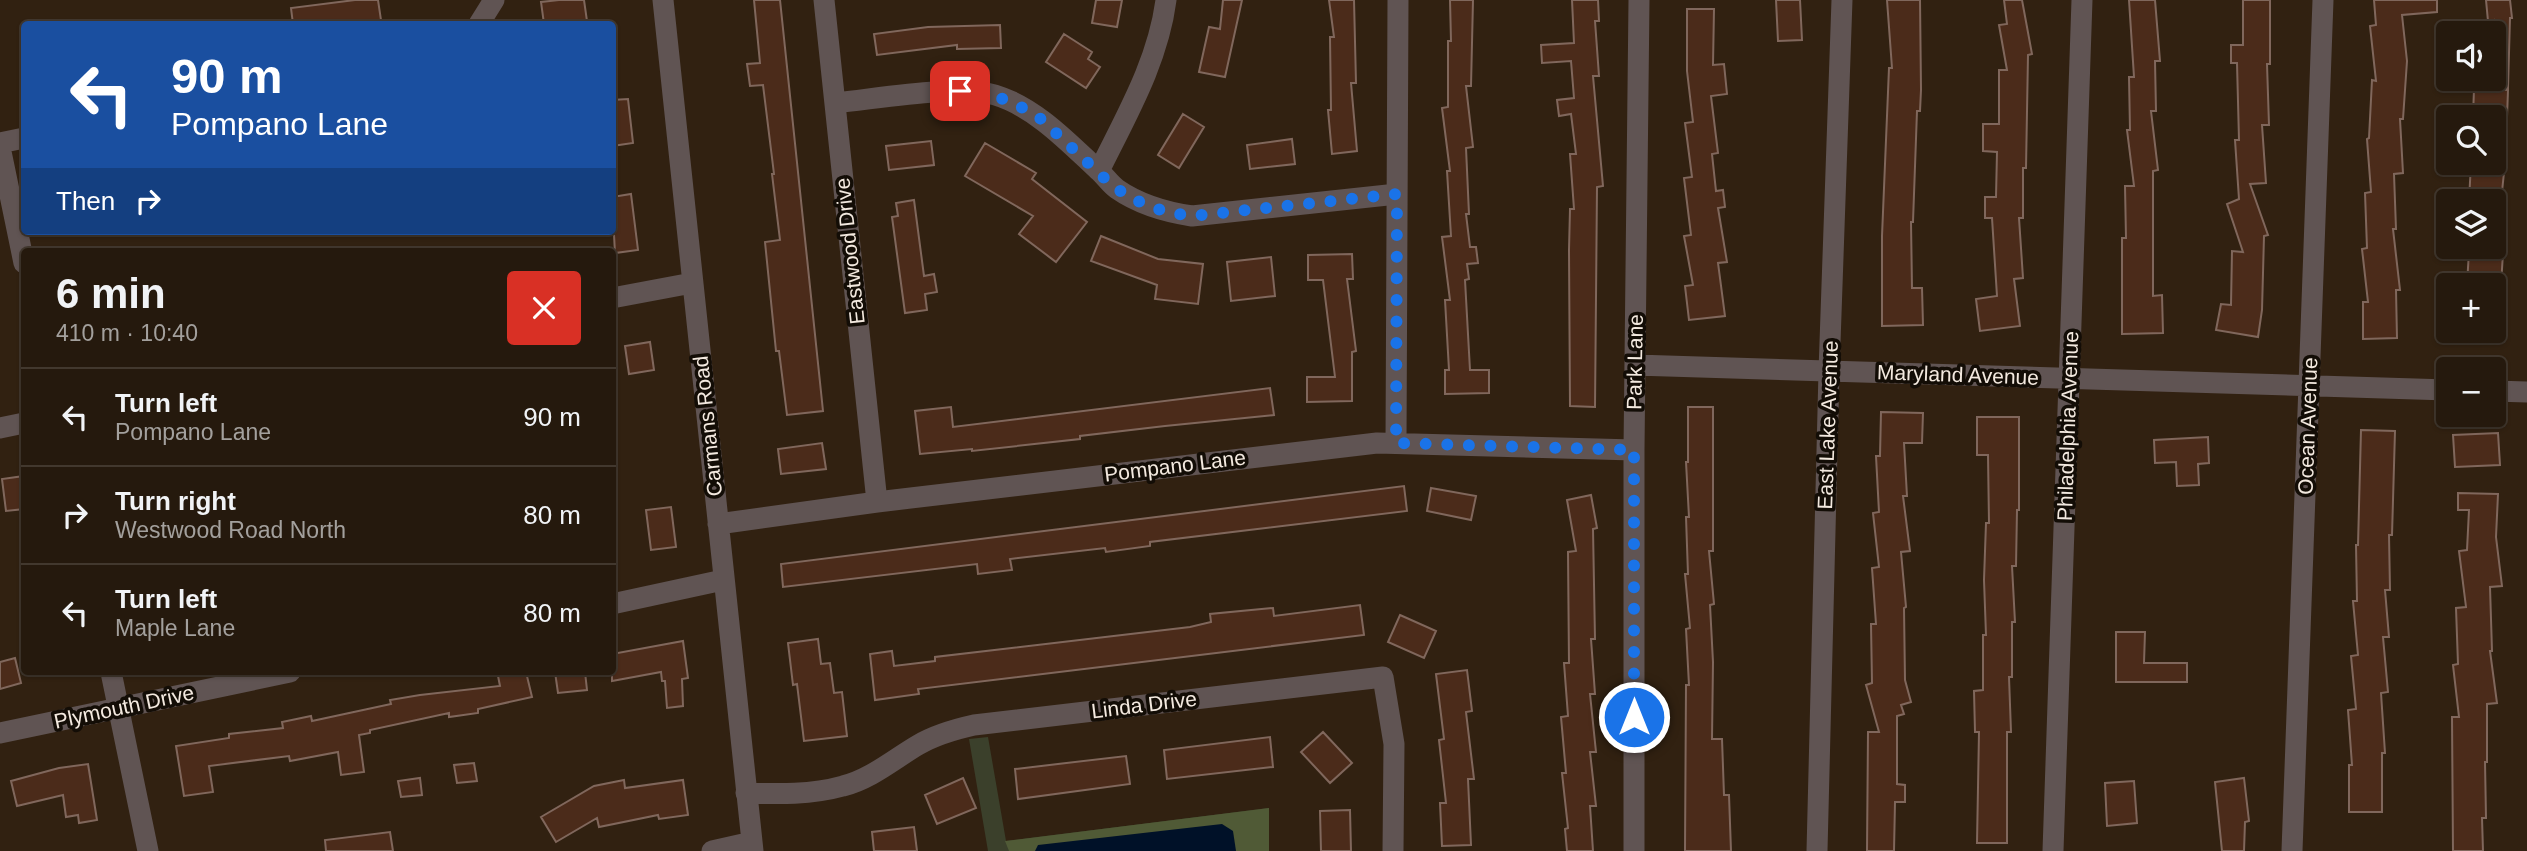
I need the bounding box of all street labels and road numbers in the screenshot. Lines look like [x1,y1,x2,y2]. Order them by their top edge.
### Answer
street label: Eastwood Drive [830,177,869,325]
street label: Park Lane [1622,314,1647,410]
street label: Philadelphia Avenue [2053,331,2082,521]
street label: East Lake Avenue [1813,340,1842,510]
street label: Carmans Road [689,355,726,497]
street label: Ocean Avenue [2294,357,2321,495]
street label: Maryland Avenue [1877,360,2039,389]
street label: Pompano Lane [1103,445,1247,486]
street label: Plymouth Drive [52,680,196,733]
street label: Linda Drive [1090,687,1198,722]

